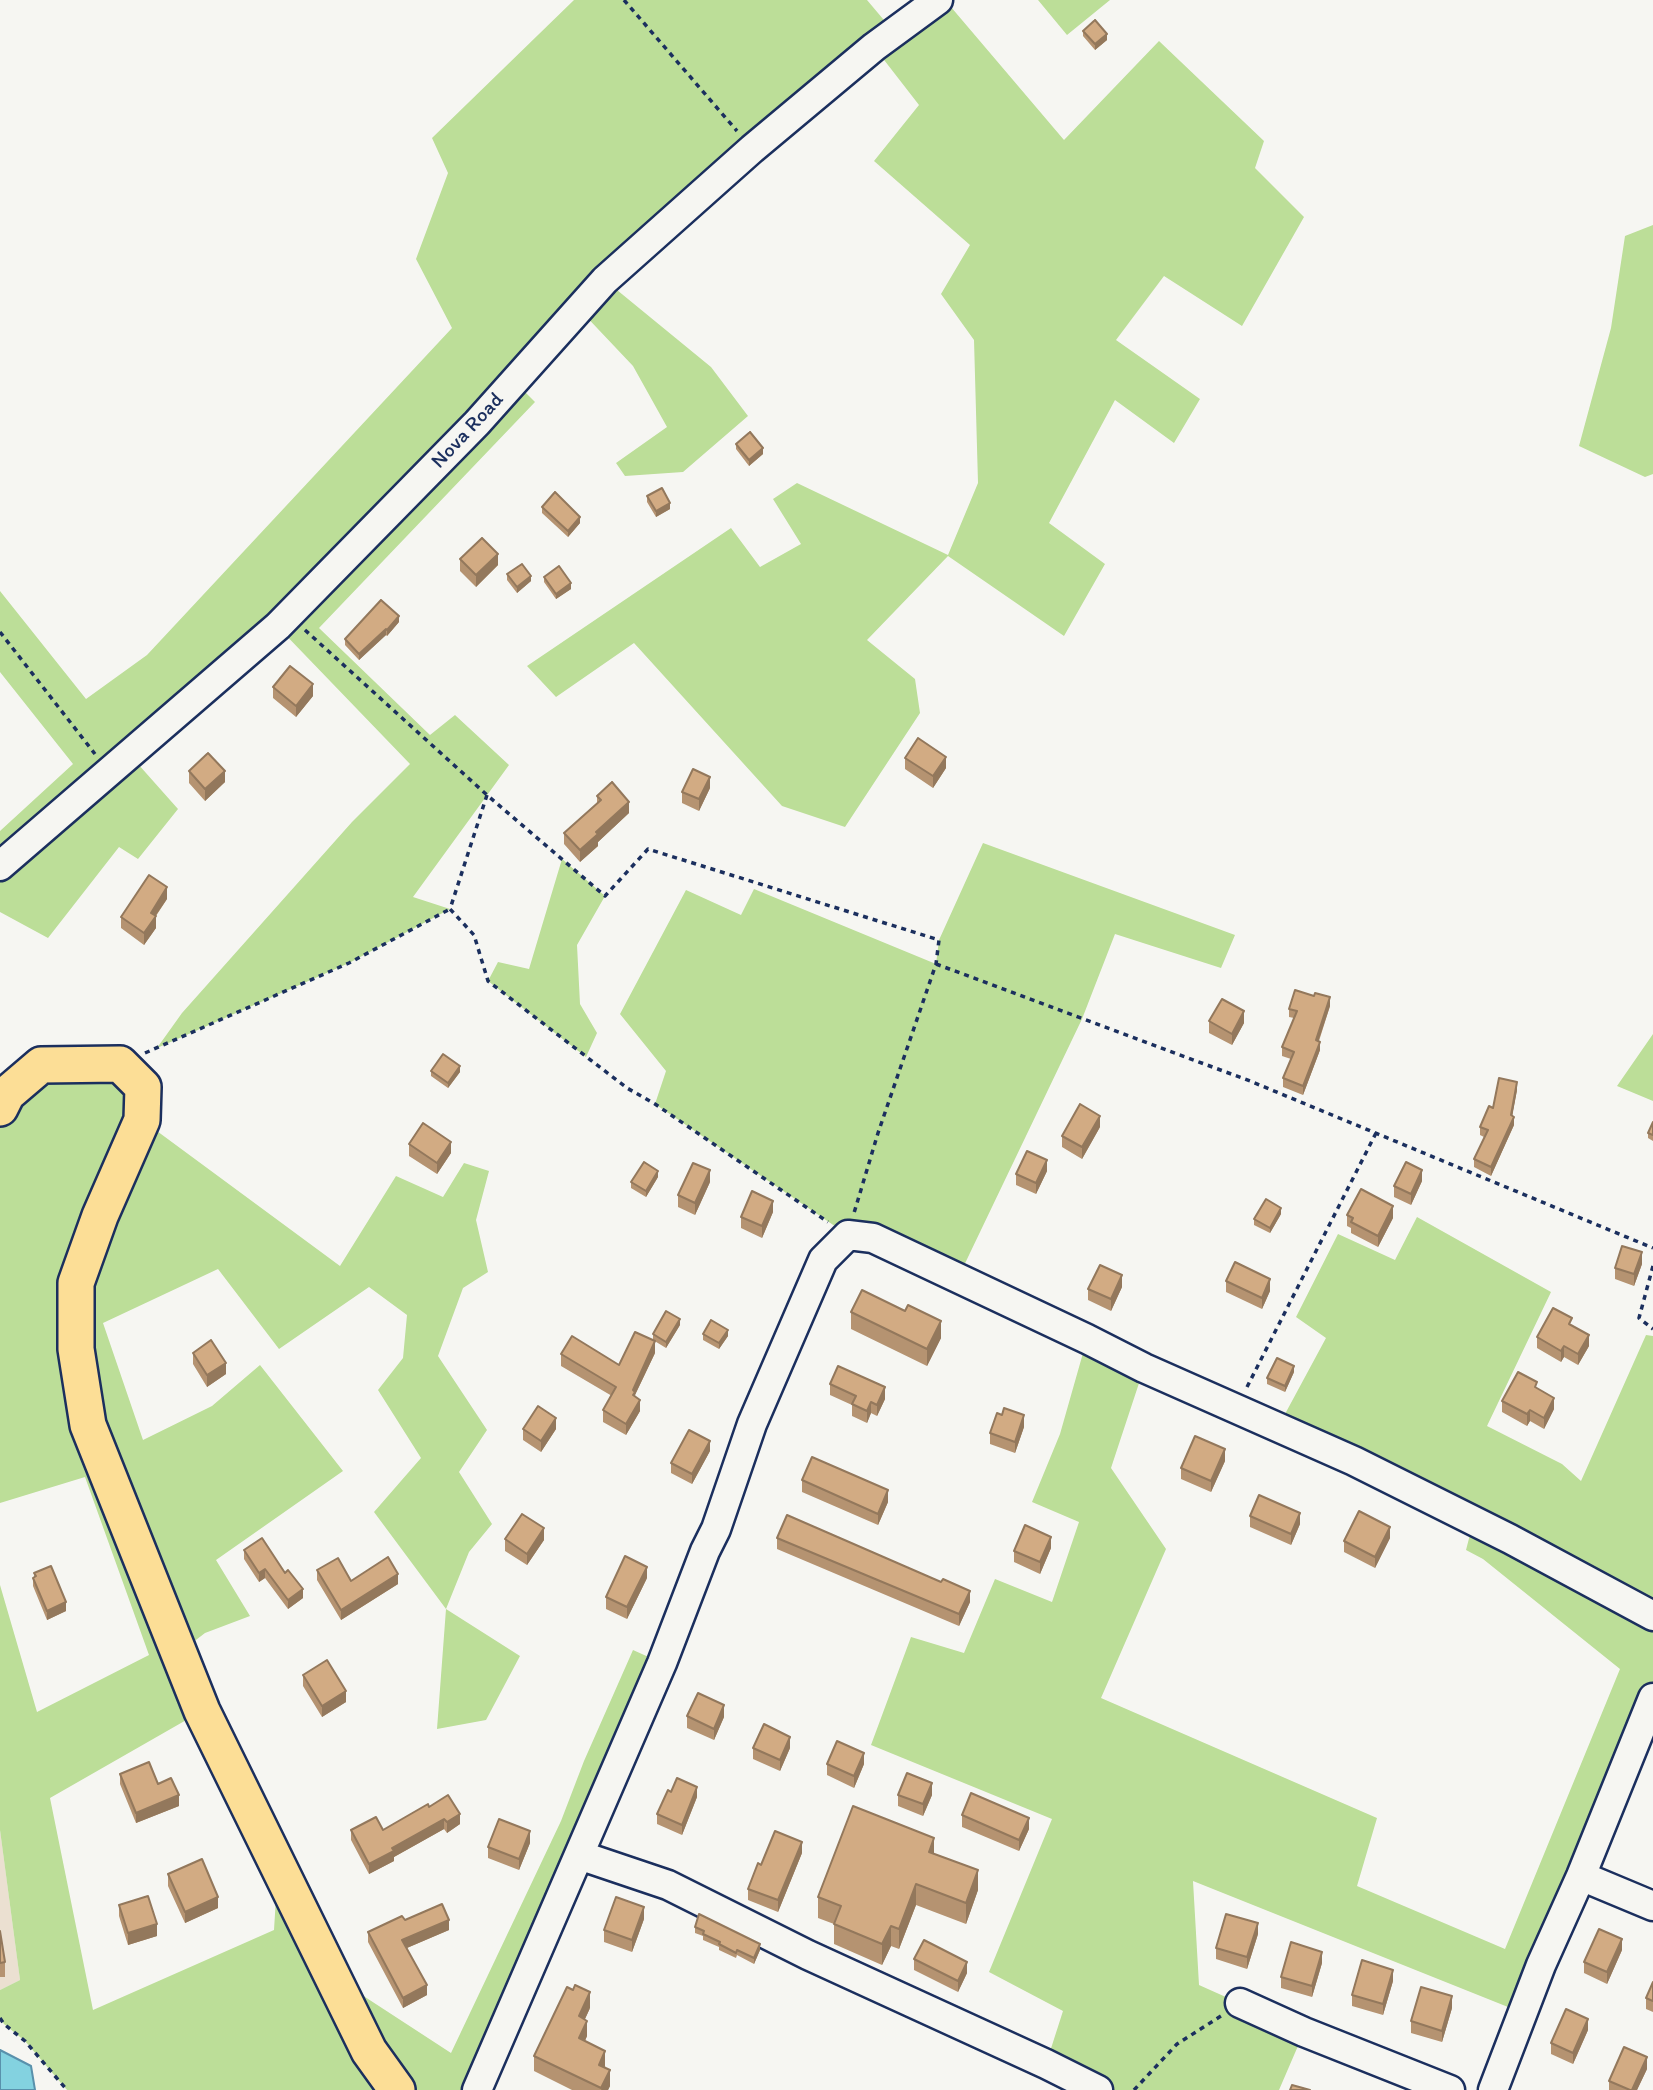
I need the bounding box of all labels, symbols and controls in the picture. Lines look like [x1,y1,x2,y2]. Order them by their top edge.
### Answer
street label: Nova Road [426,388,510,474]

